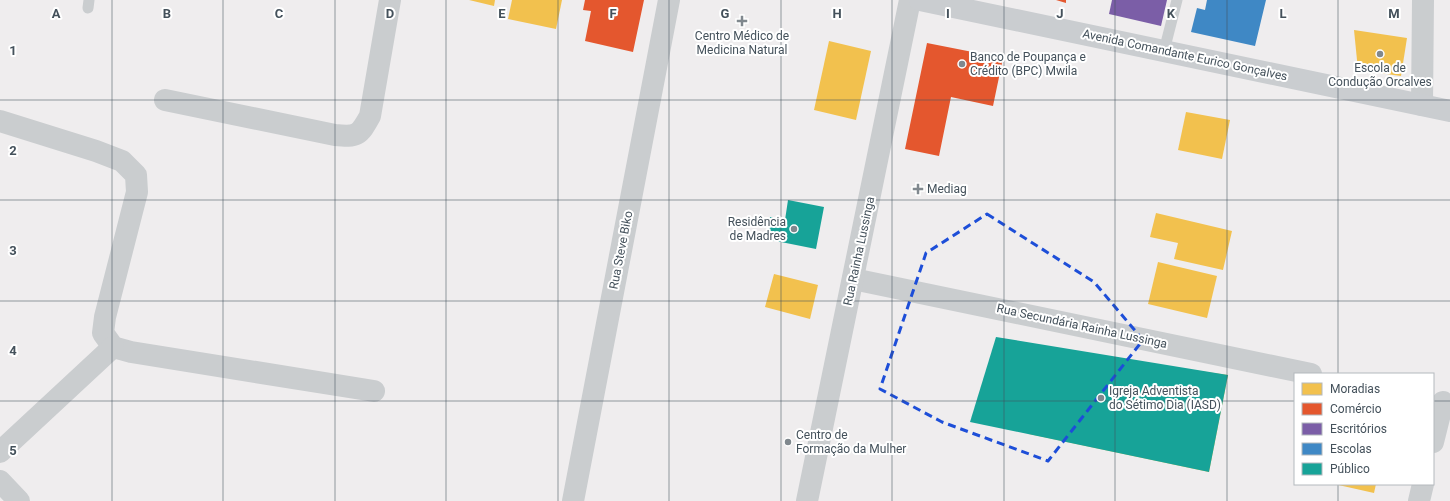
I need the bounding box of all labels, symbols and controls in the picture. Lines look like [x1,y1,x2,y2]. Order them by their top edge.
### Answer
text: A [52,6,61,21]
text: B [163,6,171,21]
text: C [275,6,284,21]
text: D [386,6,394,21]
text: E [498,6,506,21]
text: F [609,6,617,21]
text: G [721,6,730,21]
text: H [832,6,842,21]
text: I [946,6,950,21]
text: J [1056,6,1064,21]
text: K [1167,6,1176,21]
text: L [1279,6,1287,21]
text: M [1388,6,1400,21]
marker: Centro Médico de Medicina Natural [736,15,748,27]
street label: Avenida Comandante Eurico Gonçalves [1081,26,1289,84]
place label: Centro Médico de Medicina Natural [695,29,789,57]
text: 1 [9,43,17,58]
marker: Escola de Condução Orcalves [1375,49,1385,59]
place label: Banco de Poupança e Crédito (BPC) Mwila [970,50,1086,78]
marker: Banco de Poupança e Crédito (BPC) Mwila [957,59,967,69]
place label: Escola de Condução Orcalves [1328,61,1432,89]
text: 2 [9,143,17,158]
place label: Mediag [927,182,967,196]
marker: Mediag [912,183,924,195]
street label: Rua Rainha Lussinga [841,195,877,307]
street label: Rua Steve Biko [607,210,635,290]
place label: Residência de Madres [728,215,786,243]
marker: Residência de Madres [789,224,799,234]
text: 3 [9,243,17,258]
street label: Rua Secundária Rainha Lussinga [995,301,1169,351]
text: 4 [9,343,17,358]
legend [1294,373,1434,485]
text: Moradias [1330,382,1380,396]
place label: Igreja Adventista do Sétimo Dia (IASD) [1109,384,1221,412]
marker: Igreja Adventista do Sétimo Dia (IASD) [1096,393,1106,403]
text: Comércio [1330,402,1382,416]
text: Escritórios [1330,422,1387,436]
place label: Centro de Formação da Mulher [796,428,906,456]
marker: Centro de Formação da Mulher [783,437,793,447]
text: Escolas [1330,442,1372,456]
text: 5 [9,443,17,458]
text: Público [1330,462,1370,476]

